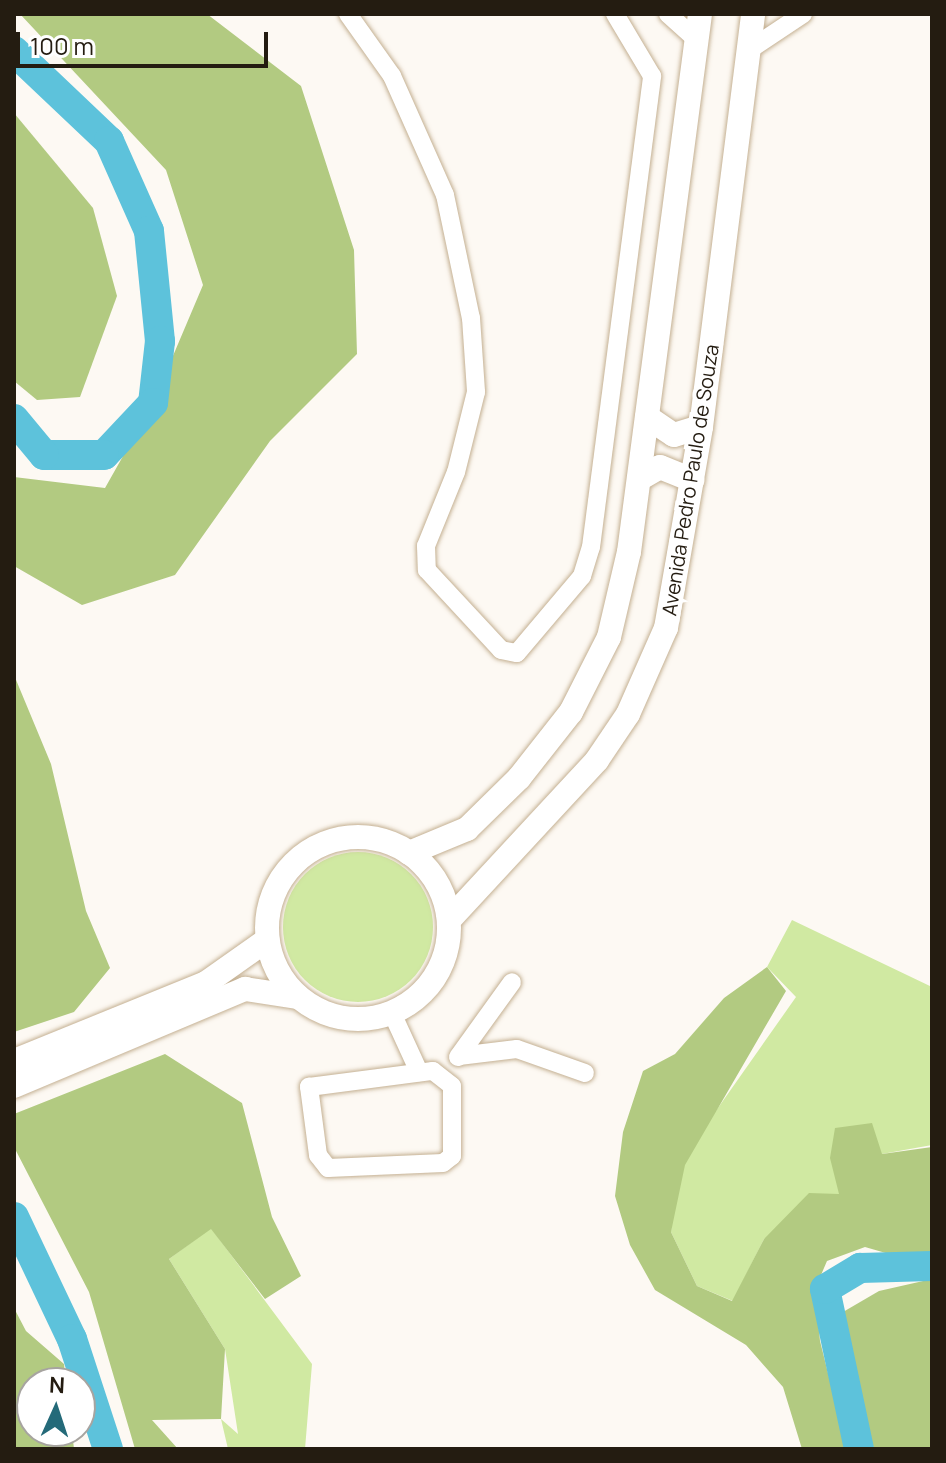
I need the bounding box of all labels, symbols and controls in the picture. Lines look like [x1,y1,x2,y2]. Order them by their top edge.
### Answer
scale bar [20,16,272,66]
text: 100 m [30,29,94,62]
street label: Avenida Pedro Paulo de Souza [657,342,723,618]
north arrow [16,1367,96,1447]
text: N [48,1370,66,1400]

